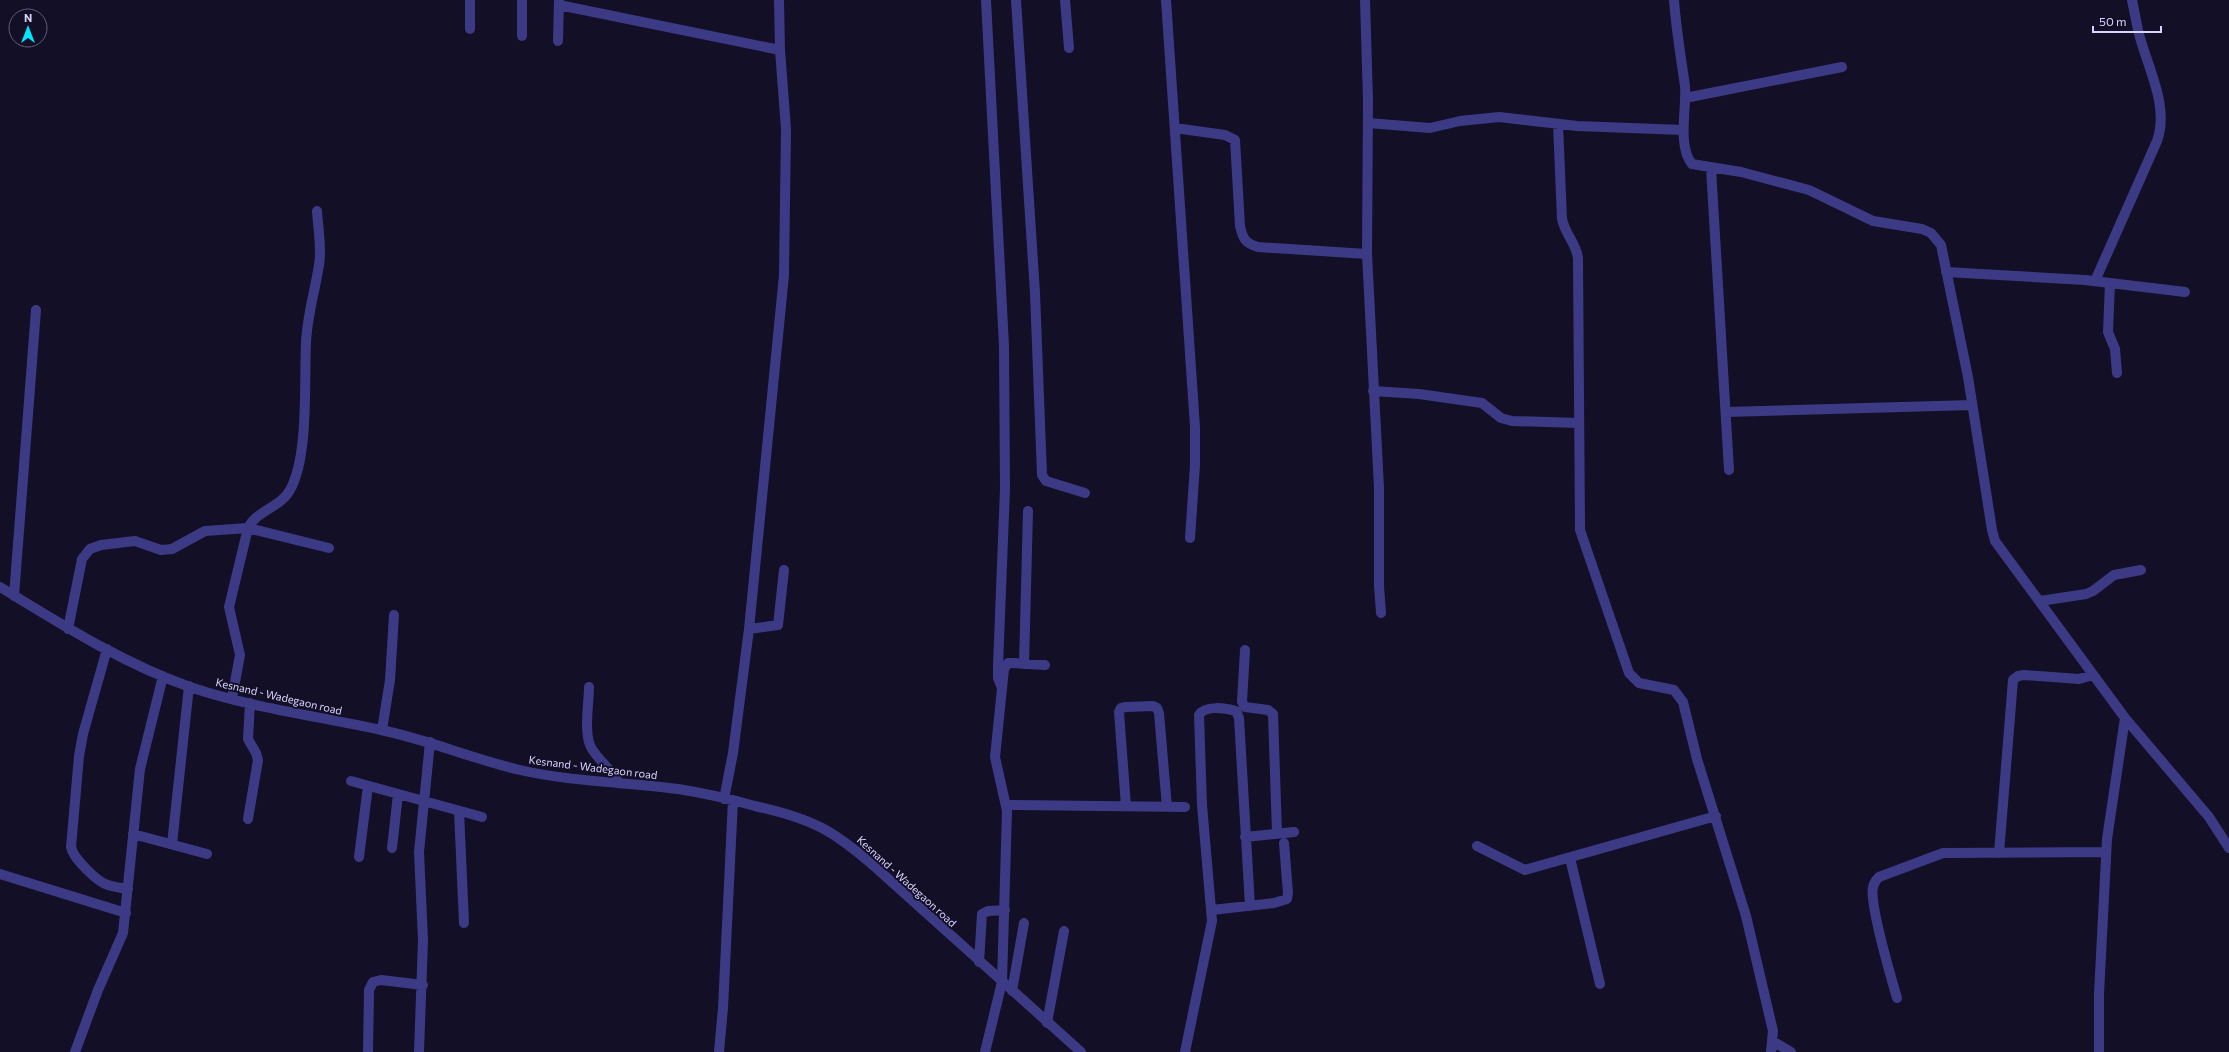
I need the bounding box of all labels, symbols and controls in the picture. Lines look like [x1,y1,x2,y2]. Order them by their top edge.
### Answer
north arrow [8,8,48,48]
scale bar [2093,8,2161,34]
text: N [24,11,32,24]
text: 50 m [2099,14,2127,28]
street label: Kesnand - Wadegaon road [214,675,344,717]
street label: Kesnand - Wadegaon road [528,753,658,781]
street label: Kesnand - Wadegaon road [855,833,959,929]

